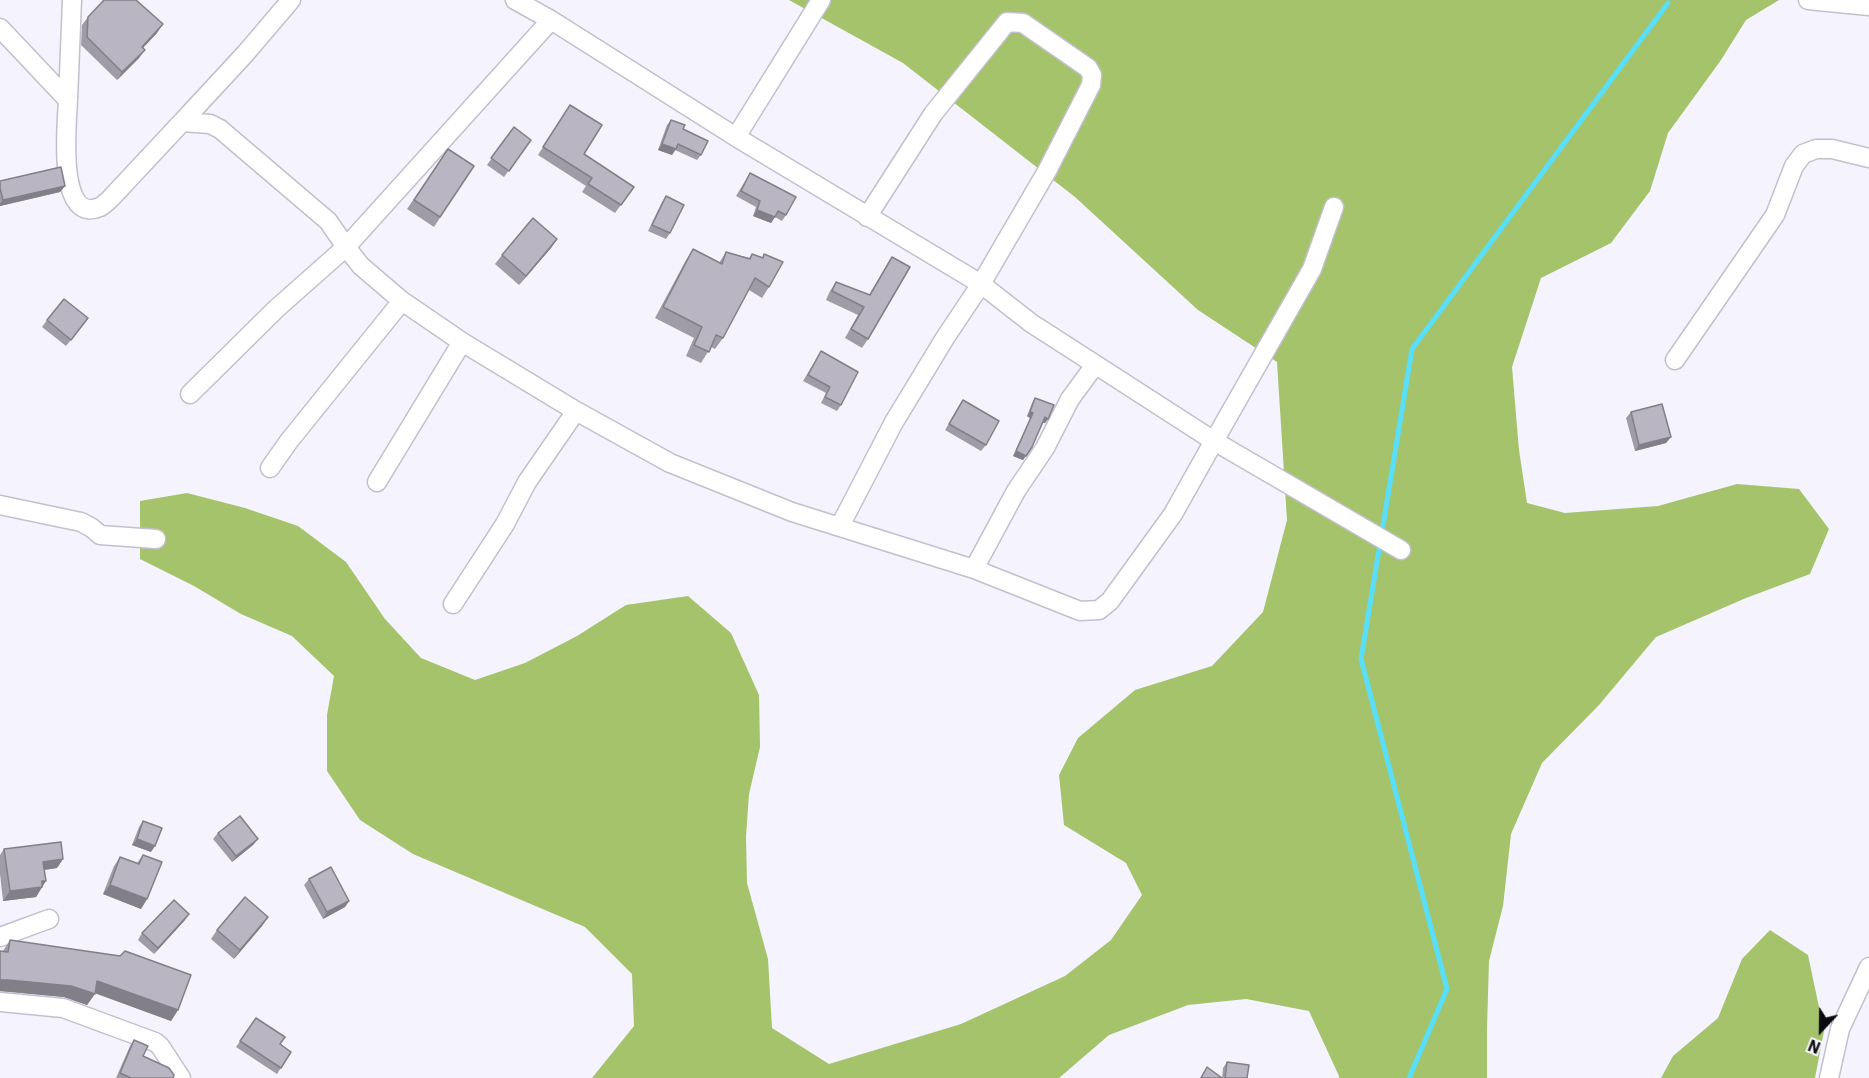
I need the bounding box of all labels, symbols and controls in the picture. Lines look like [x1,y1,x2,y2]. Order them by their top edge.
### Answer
north arrow [1791,1000,1851,1060]
text: N [1805,1035,1823,1058]

